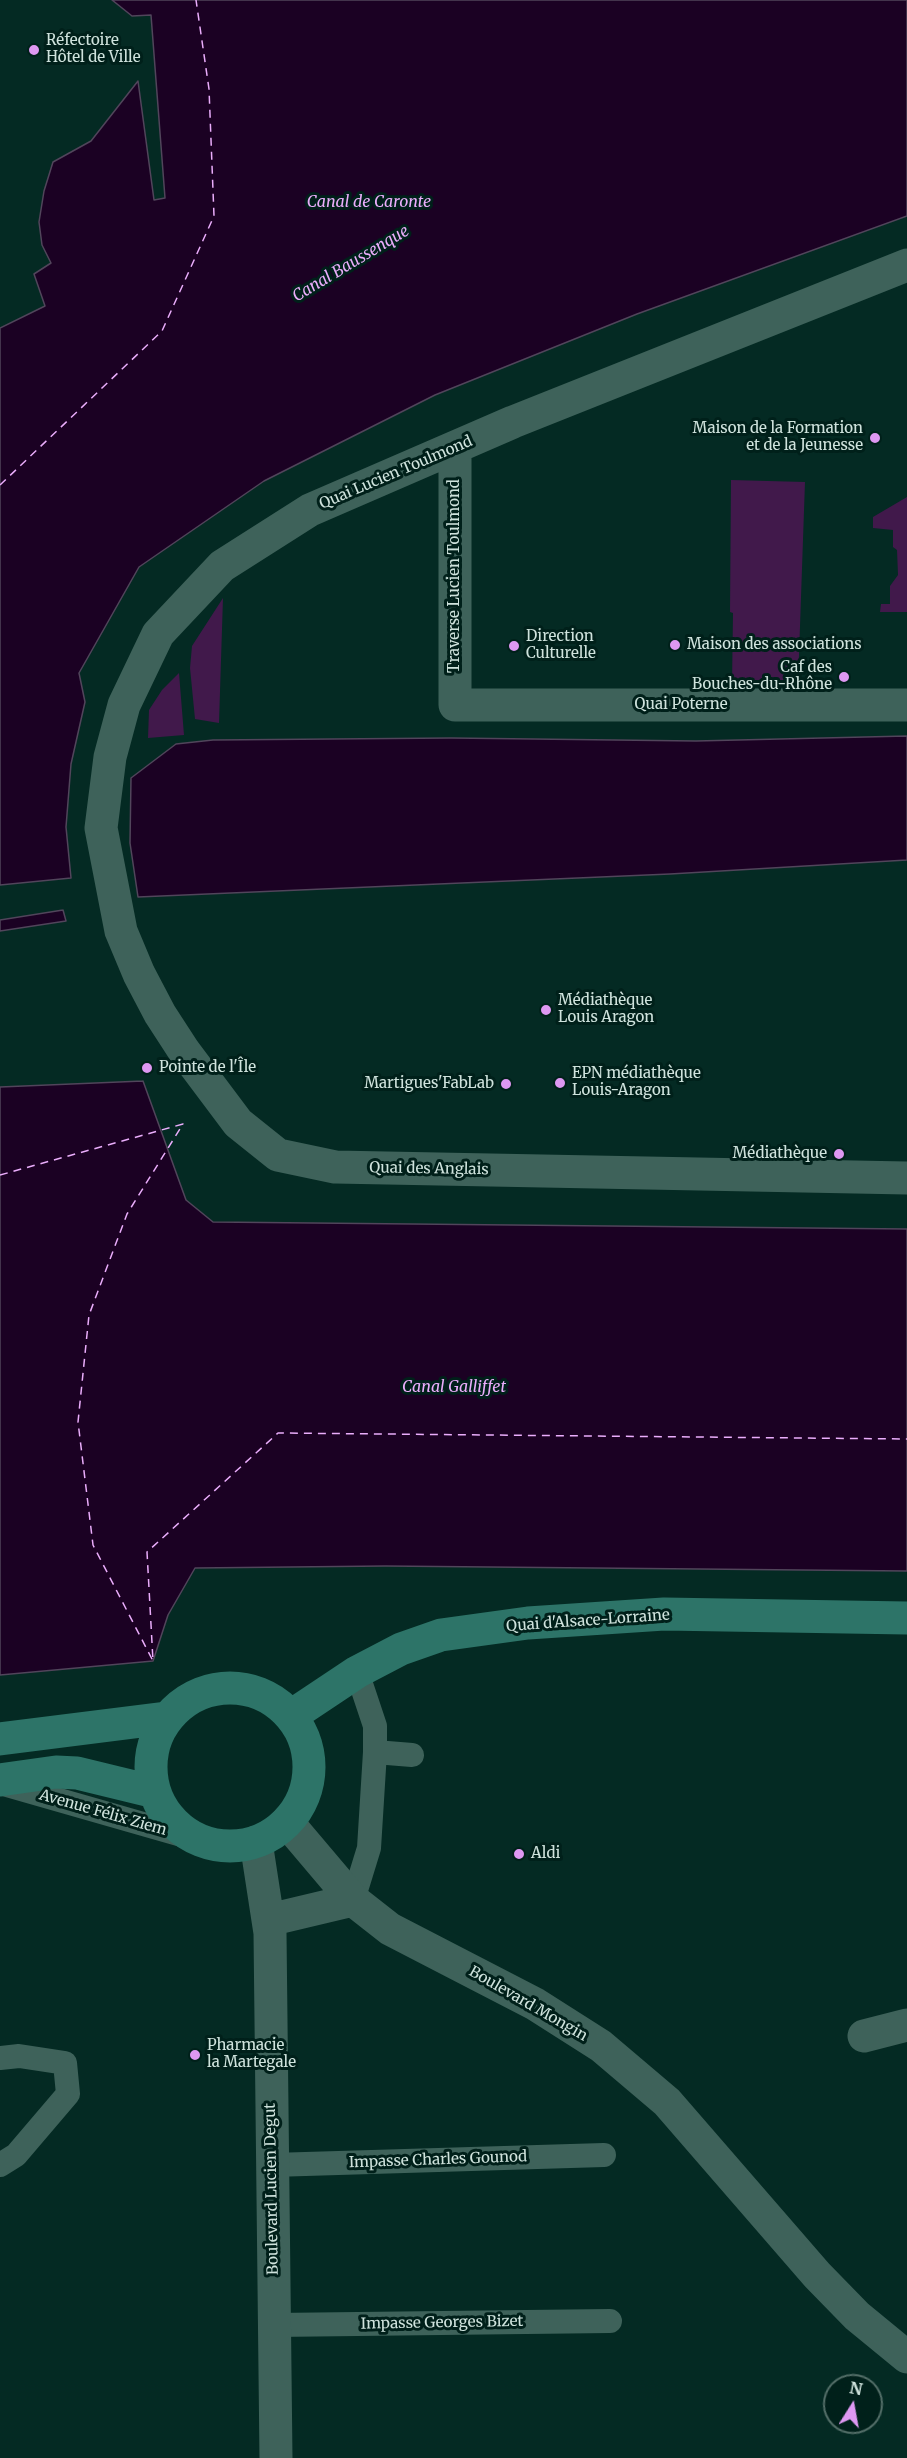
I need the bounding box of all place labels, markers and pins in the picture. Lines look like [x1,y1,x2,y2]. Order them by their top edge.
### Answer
place label: Réfectoire Hôtel de Ville [46,32,141,67]
marker: Réfectoire Hôtel de Ville [27,43,41,57]
place label: Maison de la Formation et de la Jeunesse [693,420,863,455]
marker: Maison de la Formation et de la Jeunesse [868,431,882,445]
place label: Direction Culturelle [526,628,596,663]
place label: Maison des associations [687,636,861,654]
marker: Maison des associations [668,638,682,652]
marker: Direction Culturelle [507,639,521,653]
place label: Caf des Bouches-du-Rhône [692,659,832,694]
marker: Caf des Bouches-du-Rhône [837,670,851,684]
place label: Médiathèque Louis Aragon [558,992,654,1027]
marker: Médiathèque Louis Aragon [539,1003,553,1017]
place label: Pointe de l'Île [159,1059,256,1077]
marker: Pointe de l'Île [140,1061,154,1075]
place label: EPN médiathèque Louis-Aragon [572,1065,701,1100]
place label: Martigues'FabLab [364,1075,494,1093]
marker: EPN médiathèque Louis-Aragon [553,1076,567,1090]
marker: Martigues'FabLab [499,1077,513,1091]
place label: Médiathèque [733,1145,827,1163]
marker: Médiathèque [832,1147,846,1161]
place label: Aldi [531,1845,560,1863]
marker: Aldi [512,1847,526,1861]
place label: Pharmacie la Martegale [207,2037,296,2072]
marker: Pharmacie la Martegale [188,2048,202,2062]

